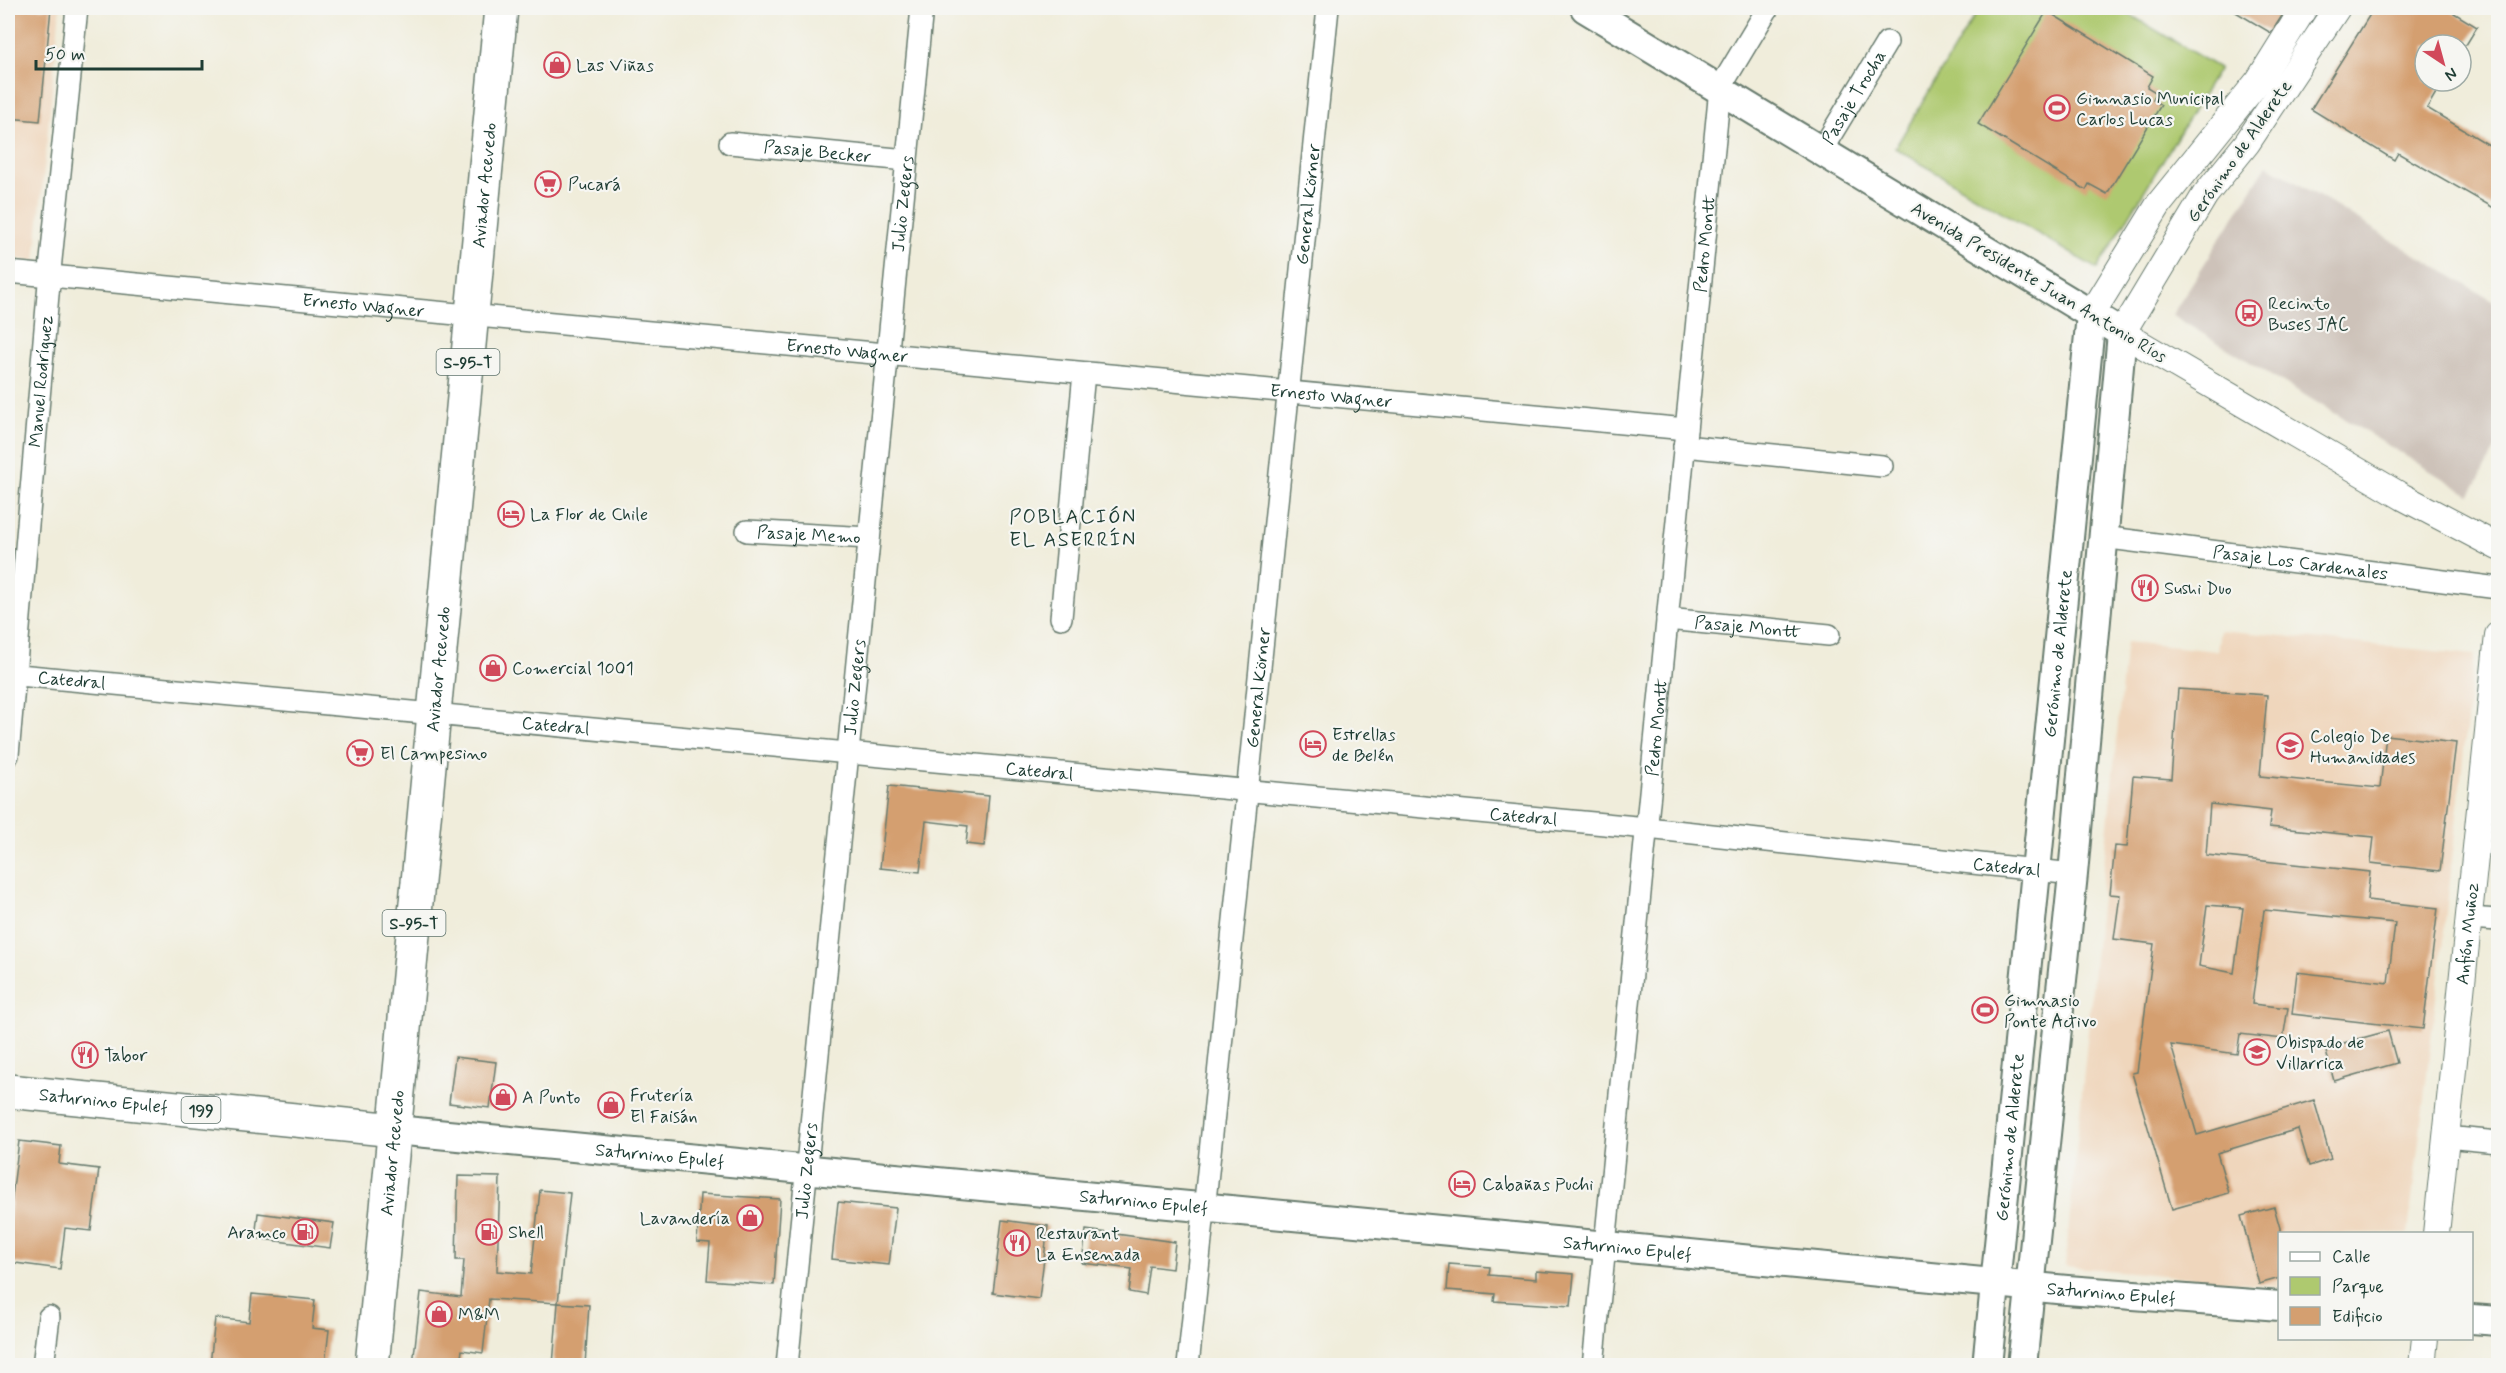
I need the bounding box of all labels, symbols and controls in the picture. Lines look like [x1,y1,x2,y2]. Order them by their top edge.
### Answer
scale bar [36,33,202,71]
north arrow [2413,33,2473,93]
text: 50 m [45,43,85,67]
street label: Pasaje Trocha [1817,46,1892,149]
shop icon: Las Viñas [542,50,572,80]
place label: Las Viñas [576,54,654,78]
text: N [2440,62,2461,86]
street label: Gerónimo de Alderete [2182,76,2298,228]
place label: Gimnasio Municipal Carlos Lucas [2076,87,2224,132]
sports icon: Gimnasio Municipal Carlos Lucas [2042,93,2072,123]
street label: Aviador Acevedo [467,122,503,249]
street label: Pasaje Becker [763,135,873,170]
street label: General Körner [1291,142,1327,266]
street label: Julio Zegers [887,154,920,253]
supermarket icon: Pucará [533,169,563,199]
place label: Pucará [568,173,621,197]
street label: Pedro Montt [1689,193,1722,294]
street label: Avenida Presidente Juan Antonio Ríos [1906,197,2171,369]
street label: Ernesto Wagner [301,289,426,324]
place label: Recinto Buses JAC [2268,292,2349,337]
bus stop icon: Recinto Buses JAC [2234,298,2264,328]
street label: Manuel Rodríguez [24,314,59,449]
street label: Ernesto Wagner [785,334,910,369]
road number: S-95-T [436,349,500,375]
street label: Ernesto Wagner [1269,379,1394,415]
hotel icon: La Flor de Chile [496,499,526,529]
place label: La Flor de Chile [530,503,648,527]
district label: POBLACIÓN EL ASERRÍN [1009,504,1137,554]
street label: Pasaje Memo [756,521,861,551]
street label: Pasaje Los Cardenales [2211,540,2389,587]
street label: Gerónimo de Alderete [2038,568,2079,739]
restaurant icon: Sushi Duo [2130,573,2160,603]
place label: Sushi Duo [2164,577,2232,601]
street label: Aviador Acevedo [421,605,457,733]
street label: Pasaje Montt [1693,611,1802,645]
street label: General Körner [1241,626,1277,749]
street label: Julio Zegers [839,638,872,737]
shop icon: Comercial 1001 [478,653,508,683]
place label: Comercial 1001 [512,657,634,681]
street label: Catedral [37,666,107,696]
street label: Pedro Montt [1641,677,1674,777]
street label: Catedral [521,711,590,742]
place label: Estrellas de Belén [1332,723,1396,768]
place label: Colegio De Humanidades [2310,725,2415,770]
hotel icon: Estrellas de Belén [1298,729,1328,759]
school or university icon: Colegio De Humanidades [2275,731,2305,761]
supermarket icon: El Campesino [345,738,375,768]
place label: El Campesino [380,742,487,766]
street label: Catedral [1004,757,1074,787]
street label: Catedral [1488,802,1558,832]
street label: Catedral [1972,852,2042,883]
street label: Anfión Muñoz [2451,881,2485,986]
road number: S-95-T [382,910,446,936]
place label: Gimnasio Ponte Activo [2004,989,2097,1034]
sports icon: Gimnasio Ponte Activo [1970,995,2000,1025]
place label: Obispado de Villarrica [2276,1031,2364,1076]
school or university icon: Obispado de Villarrica [2242,1037,2272,1067]
restaurant icon: Tabor [70,1040,100,1070]
place label: Tabor [104,1044,148,1068]
street label: Gerónimo de Alderete [1990,1052,2031,1222]
shop icon: A Punto [488,1082,518,1112]
street label: Saturnino Epulef [38,1083,169,1120]
place label: Frutería El Faisán [630,1084,698,1129]
place label: A Punto [522,1086,581,1110]
street label: Aviador Acevedo [375,1089,411,1217]
shop icon: Frutería El Faisán [596,1090,626,1120]
road number: 199 [182,1097,220,1123]
street label: Julio Zegers [791,1122,824,1220]
street label: Saturnino Epulef [594,1138,725,1174]
hotel icon: Cabañas Puchi [1447,1169,1477,1199]
place label: Cabañas Puchi [1482,1173,1593,1197]
street label: Saturnino Epulef [1078,1185,1209,1221]
shop icon: Lavandería [735,1203,765,1233]
place label: Lavandería [640,1207,730,1231]
fuel station icon: Aramco [290,1217,320,1247]
fuel station icon: Shell [474,1217,504,1247]
place label: Aramco [227,1221,286,1245]
place label: Shell [508,1221,544,1245]
place label: Restaurant La Ensenada [1036,1222,1140,1267]
restaurant icon: Restaurant La Ensenada [1002,1228,1032,1258]
street label: Saturnino Epulef [1562,1231,1693,1267]
legend [2278,1232,2473,1340]
text: Calle [2332,1245,2371,1269]
text: Parque [2332,1275,2384,1299]
street label: Saturnino Epulef [2046,1277,2177,1311]
shop icon: M&M [424,1299,454,1329]
place label: M&M [458,1303,500,1327]
text: Edificio [2332,1305,2383,1329]

